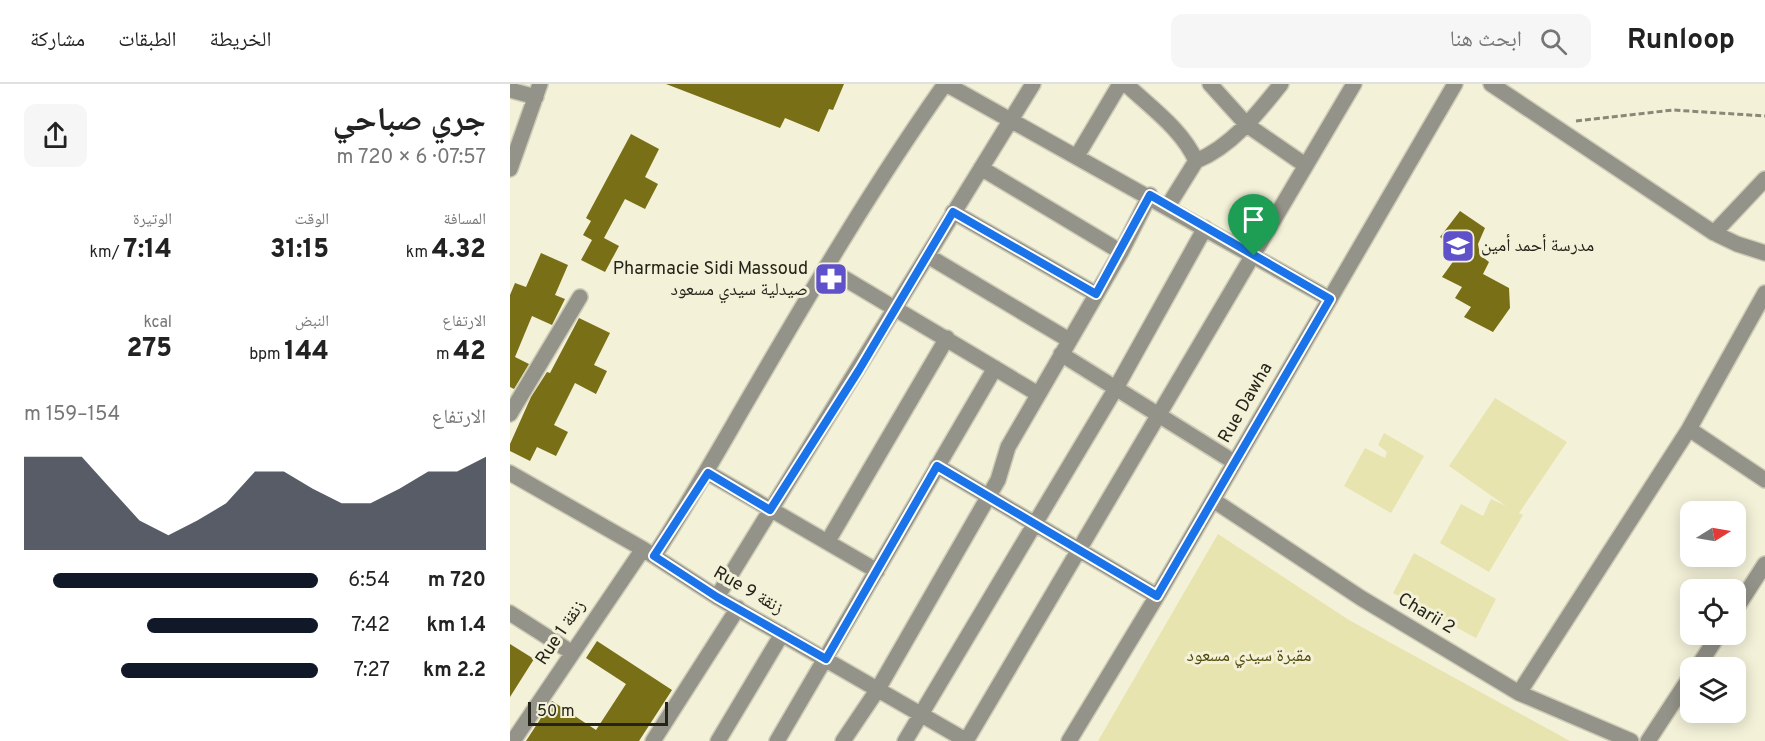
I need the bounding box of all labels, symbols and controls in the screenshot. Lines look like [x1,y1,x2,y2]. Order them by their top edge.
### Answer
search box [1171,14,1591,68]
text: Runloop [1627,23,1735,59]
icon: search [1537,25,1570,58]
text: مشاركة [30,27,85,54]
text: الطبقات [118,27,177,54]
text: الخريطة [210,27,271,54]
text: ابحث هنا [1450,27,1522,54]
text: جري صباحي [333,101,486,143]
button: share [24,104,87,167]
text: 07:57 · 6 × 720 m [336,145,486,171]
pin [1228,194,1279,256]
icon: arrive [1237,203,1270,236]
text: الوتيرة [133,210,172,230]
text: الوقت [295,210,329,230]
text: المسافة [444,210,486,230]
school or university icon: مدرسة أحمد أمين [1440,228,1476,264]
text: 7:14 [123,234,172,267]
text: 31:15 [270,234,329,267]
text: 4.32 [432,234,486,267]
place label: مدرسة أحمد أمين [1481,234,1594,258]
text: /km [90,243,123,263]
text: km [406,243,432,263]
place label: Pharmacie Sidi Massoud صيدلية سيدي مسعود [613,258,808,303]
pharmacy icon: Pharmacie Sidi Massoud صيدلية سيدي مسعود [813,261,849,297]
text: النبض [295,312,329,332]
text: الارتفاع [442,312,486,332]
text: kcal [144,313,172,333]
text: 275 [127,333,172,366]
text: 144 [284,336,329,369]
text: 42 [453,336,486,369]
text: bpm [249,345,284,365]
text: m [436,345,453,365]
street label: Rue Dawha [1214,359,1278,447]
text: 154–159 m [24,402,120,428]
text: الارتفاع [431,405,486,431]
north arrow [1680,501,1746,567]
map controls [1680,501,1746,723]
street label: Rue 9 زنقة [709,562,787,620]
text: 6:54 [348,568,390,594]
text: 720 m [428,568,486,594]
button: locate [1680,579,1746,645]
street label: Charii 2 [1393,588,1459,640]
street label: Rue 1 زنقة [531,596,591,670]
text: 7:42 [351,613,390,639]
text: 1.4 km [426,613,486,639]
park label: مقبرة سيدي مسعود [1187,645,1311,669]
button: layers [1680,657,1746,723]
text: 7:27 [353,658,390,684]
text: 2.2 km [423,658,486,684]
scale bar [528,699,668,726]
text: 50 m [537,702,575,722]

